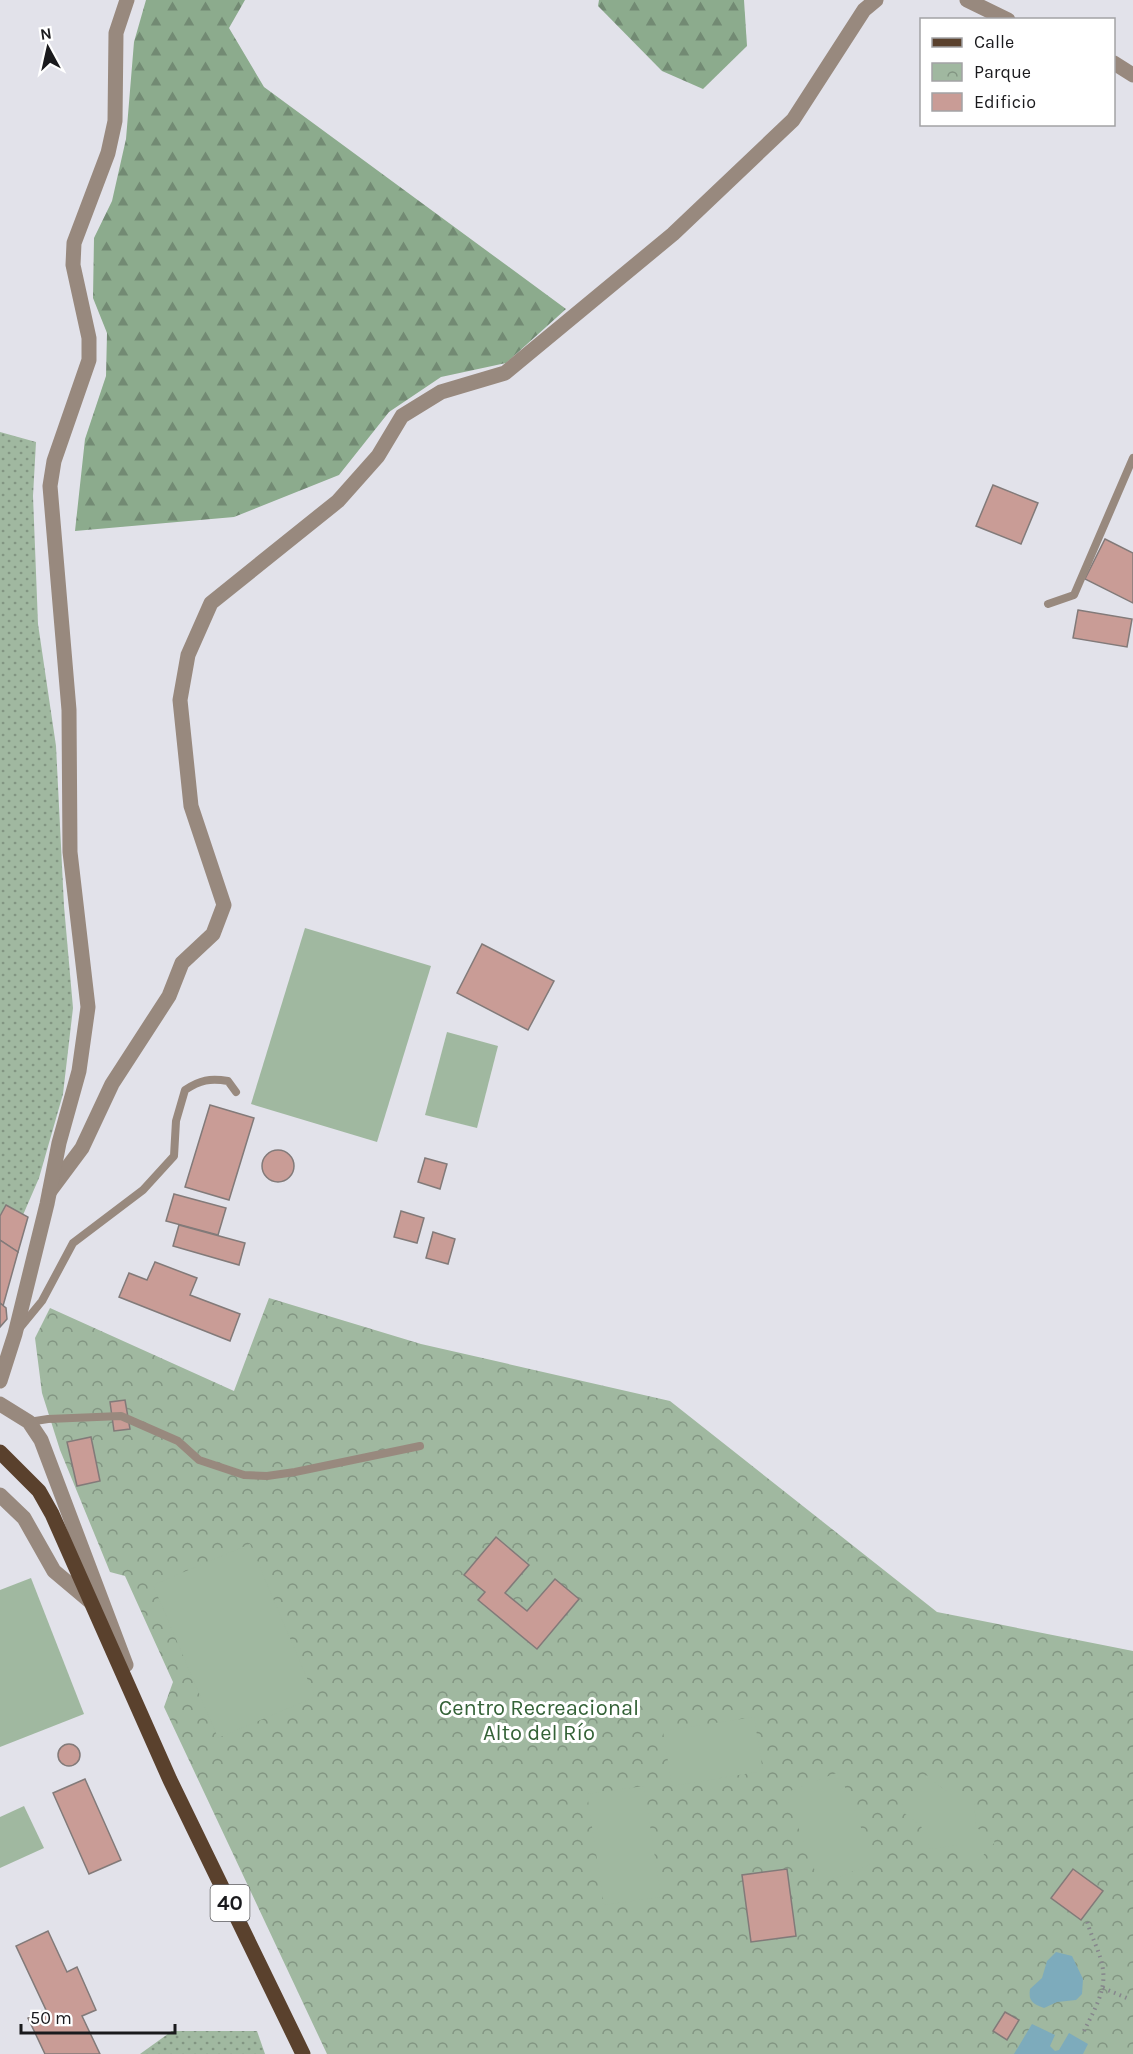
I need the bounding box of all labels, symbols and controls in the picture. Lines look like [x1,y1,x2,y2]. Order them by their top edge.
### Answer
north arrow [18,18,78,78]
legend [920,18,1115,126]
text: N [39,23,53,44]
text: Calle [974,31,1014,53]
text: Parque [974,61,1031,83]
text: Edificio [974,91,1036,113]
park label: Centro Recreacional Alto del Río [439,1695,639,1746]
road number: 40 [210,1885,250,1921]
scale bar [21,1997,176,2035]
text: 50 m [30,2007,72,2029]

